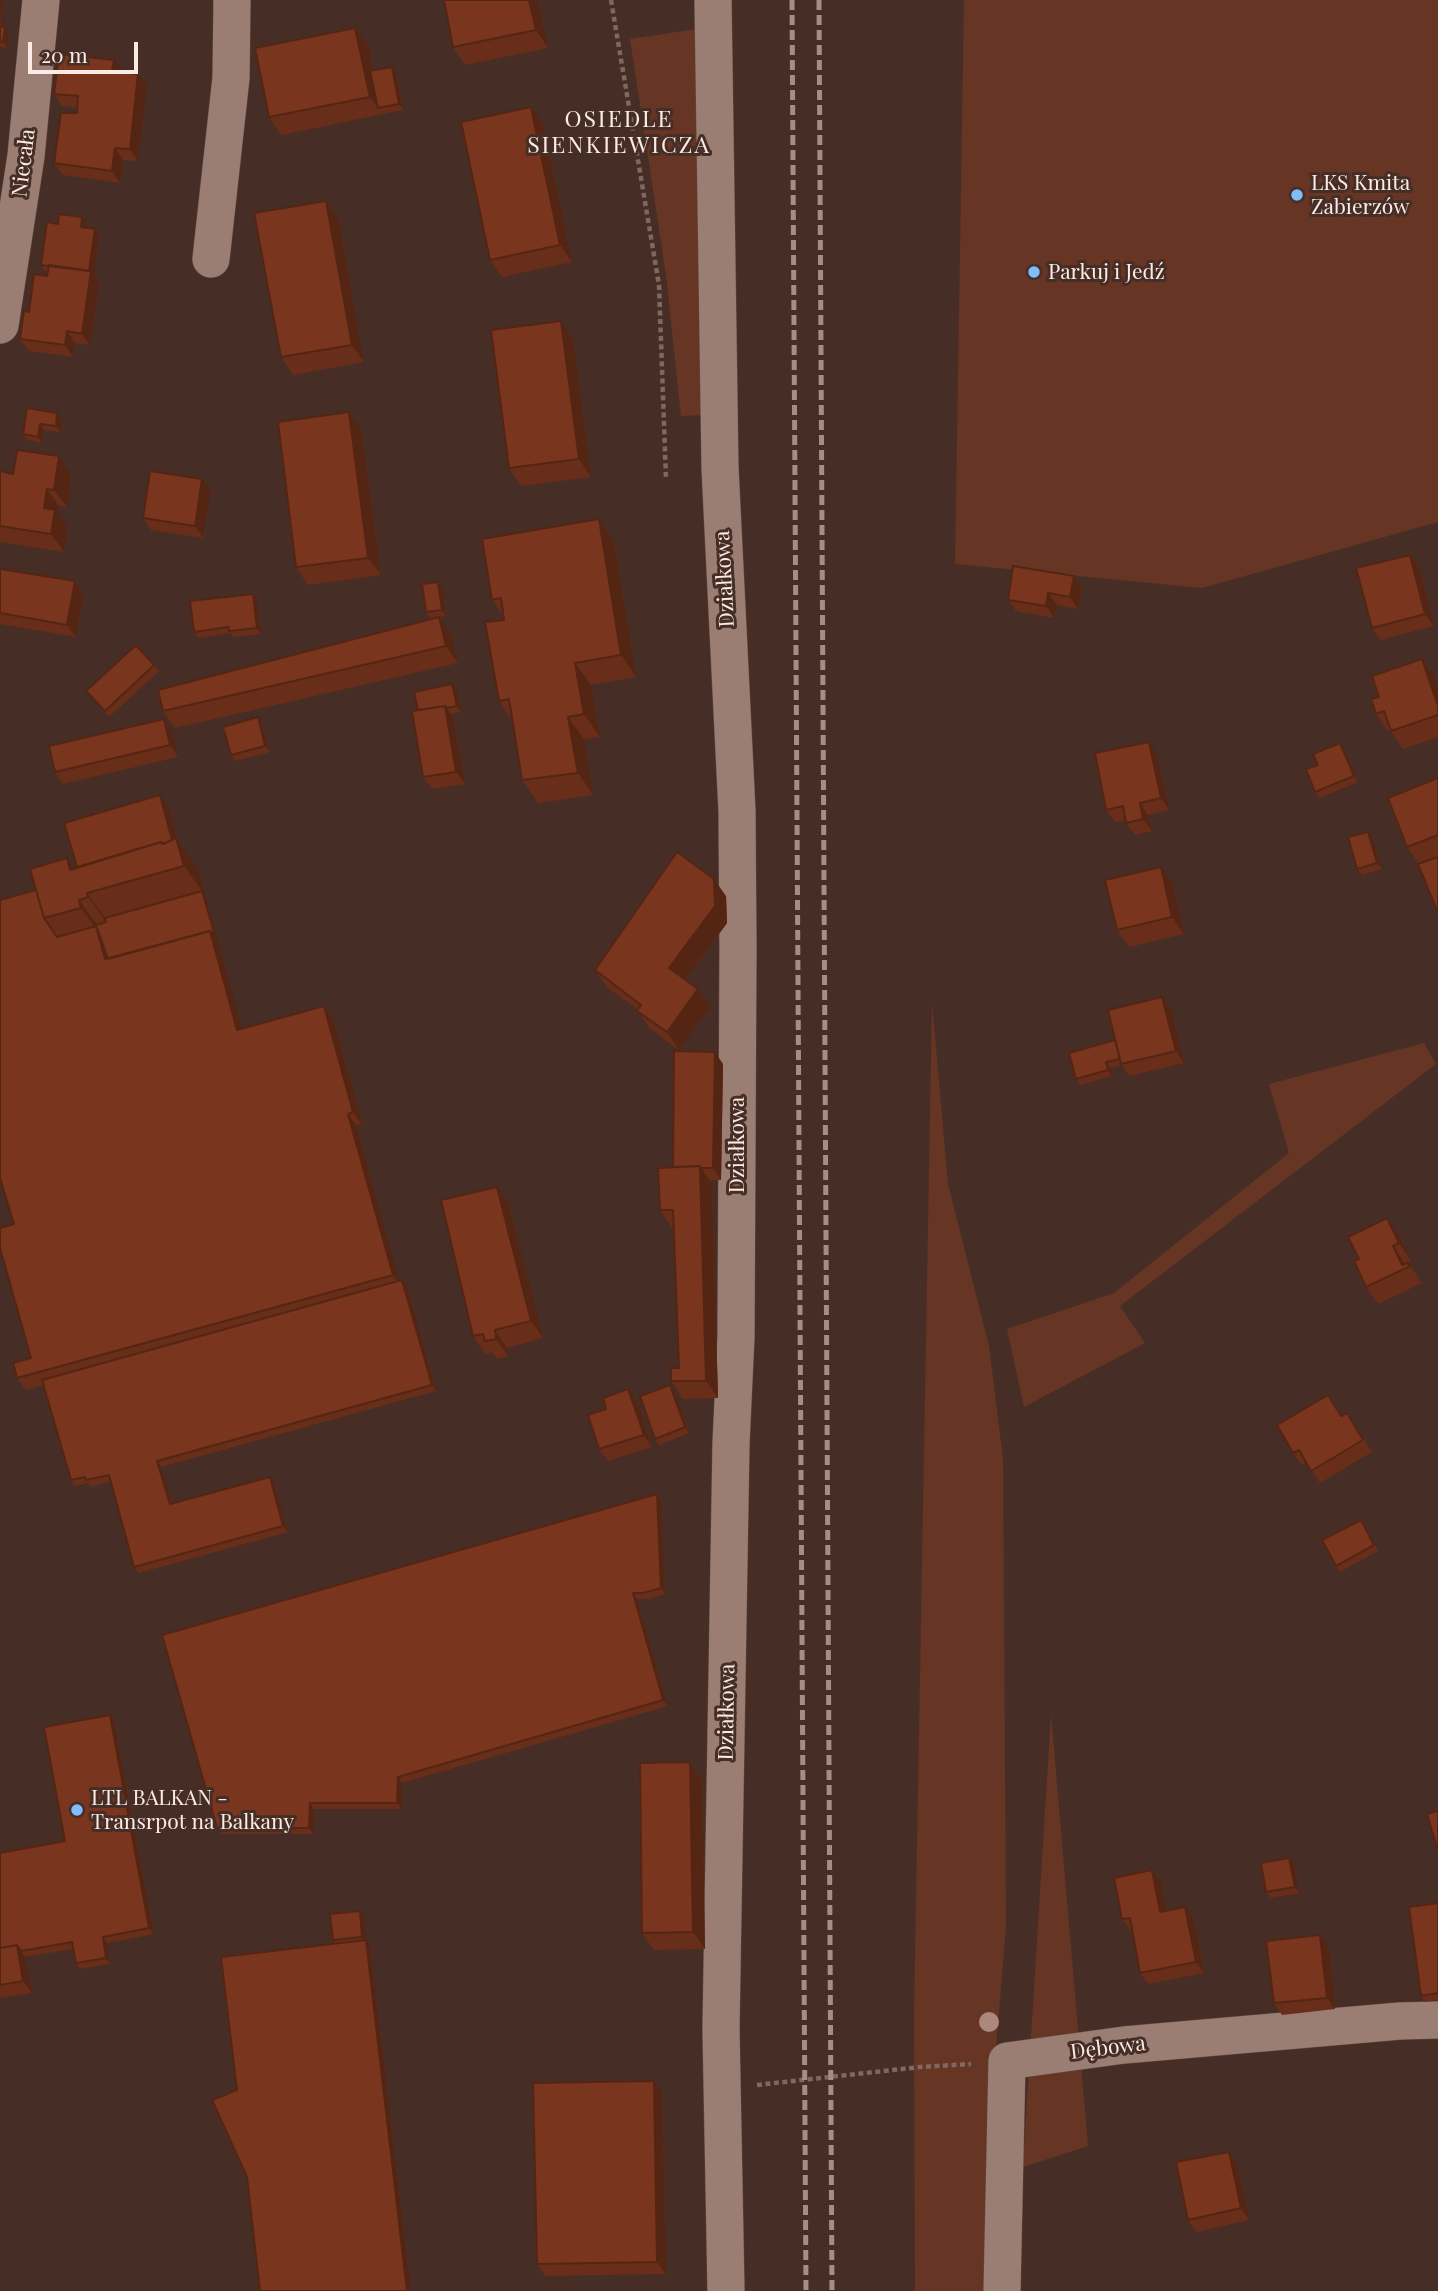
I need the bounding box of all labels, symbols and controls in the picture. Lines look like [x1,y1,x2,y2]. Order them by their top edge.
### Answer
scale bar [32,28,142,72]
text: 20 m [41,40,88,68]
district label: OSIEDLE SIENKIEWICZA [529,106,709,160]
street label: Niecała [7,127,41,199]
place label: LKS Kmita Zabierzów [1311,170,1410,220]
marker: LKS Kmita Zabierzów [1289,187,1305,203]
place label: Parkuj i Jedź [1048,259,1165,285]
marker: Parkuj i Jedź [1026,264,1042,280]
street label: Działkowa [710,530,740,628]
street label: Działkowa [724,1097,750,1193]
street label: Działkowa [714,1663,740,1761]
place label: LTL BALKAN - Transrpot na Balkany [91,1785,294,1835]
marker: LTL BALKAN - Transrpot na Balkany [69,1802,85,1818]
street label: Dębowa [1069,2031,1147,2065]

